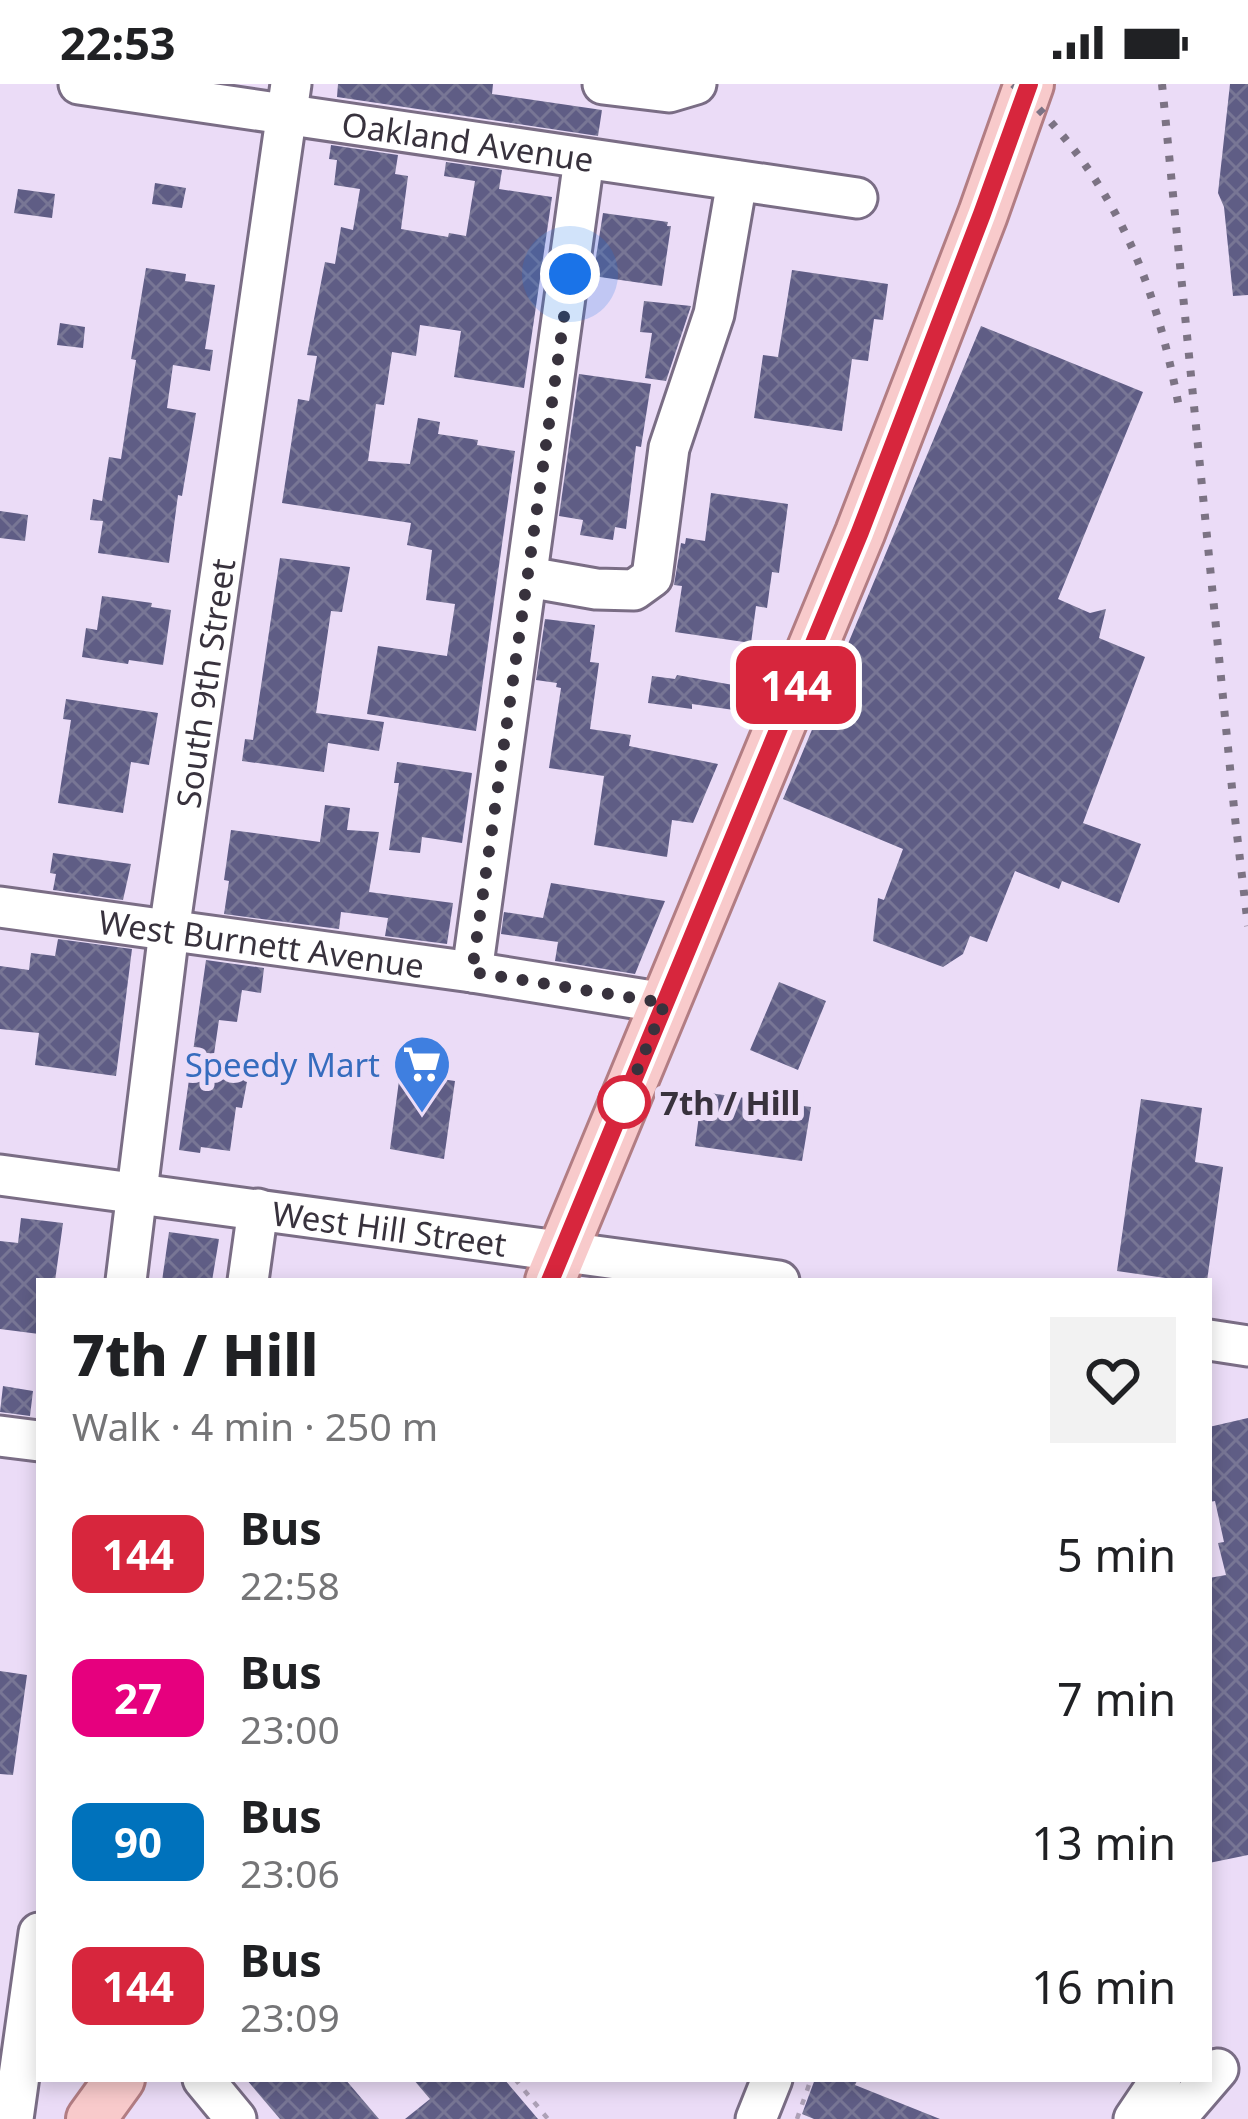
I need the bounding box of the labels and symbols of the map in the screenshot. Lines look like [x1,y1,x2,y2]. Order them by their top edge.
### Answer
street label: Oakland Avenue [339,100,597,182]
your location [540,244,600,304]
street label: South 9th Street [165,555,245,811]
line badge: 144 [727,646,865,724]
street label: West Burnett Avenue [96,898,427,988]
supermarket icon: Speedy Mart [391,1033,453,1115]
place label: Speedy Mart [185,1042,380,1087]
marker: 7th / Hill [599,1077,649,1127]
place label: 7th / Hill [660,1080,800,1125]
street label: West Hill Street [270,1190,509,1266]

